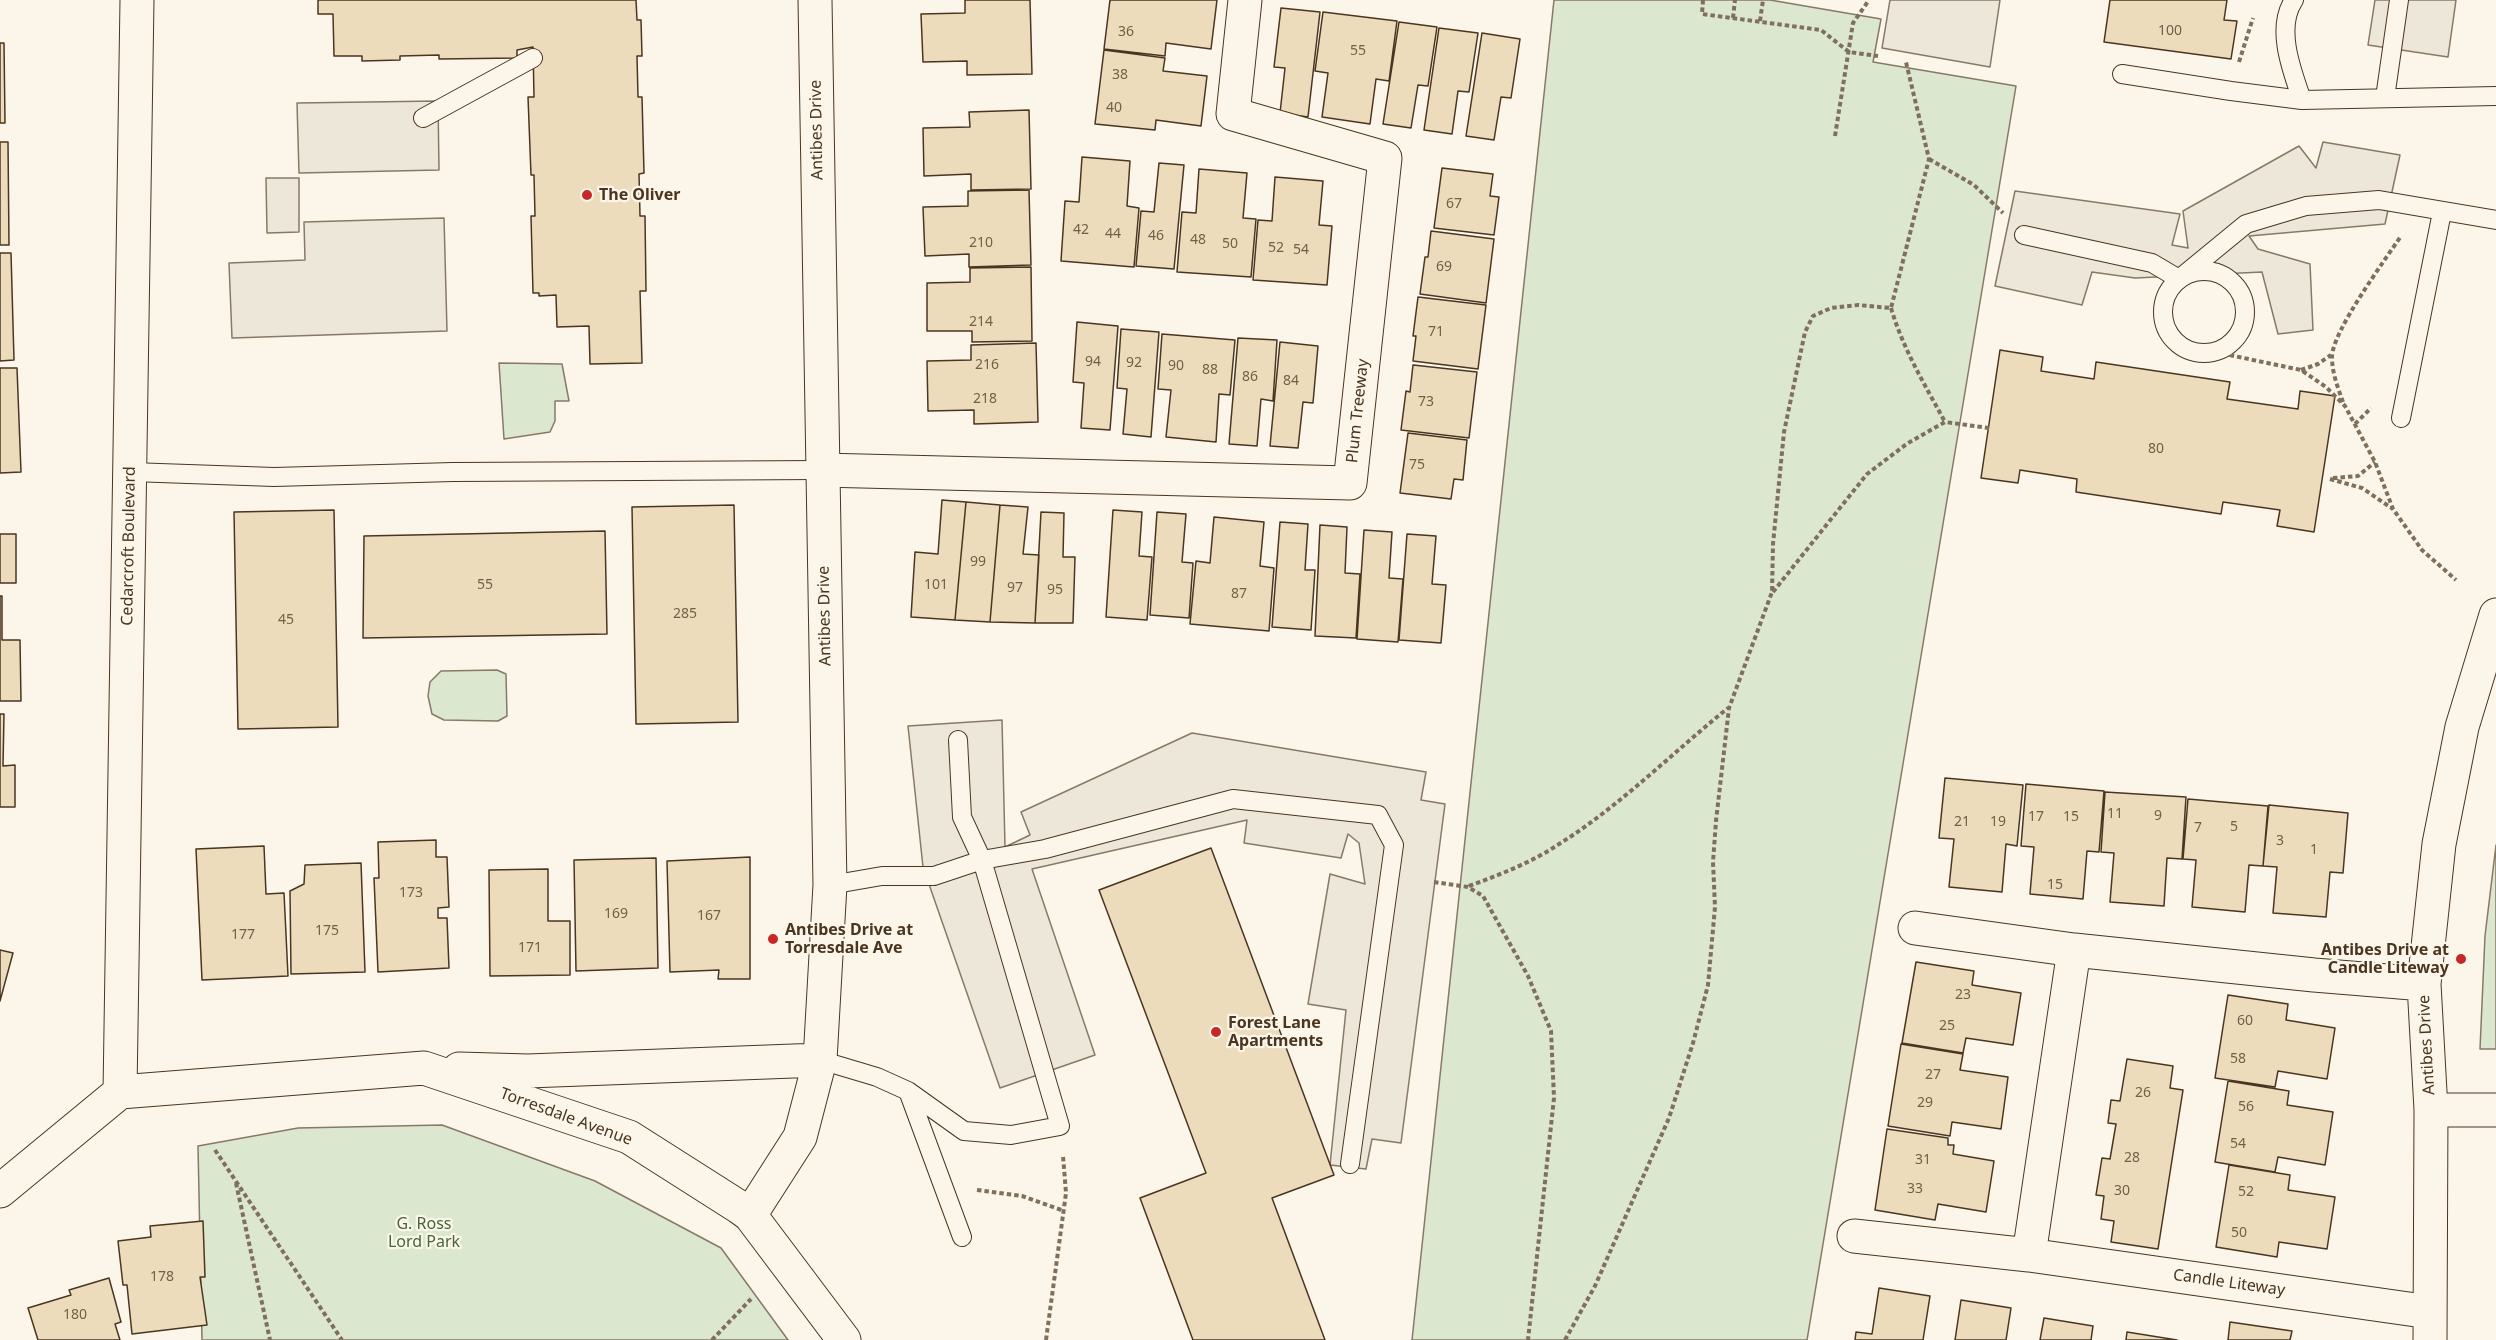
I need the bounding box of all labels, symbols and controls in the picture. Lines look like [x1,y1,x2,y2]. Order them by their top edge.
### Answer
house number: 100 [2158,23,2182,39]
house number: 36 [1118,24,1134,40]
house number: 55 [1350,43,1366,59]
house number: 38 [1112,67,1128,83]
street label: Antibes Drive [807,80,827,180]
house number: 40 [1106,100,1122,116]
place label: The Oliver [599,185,680,205]
marker: The Oliver [580,188,594,202]
house number: 67 [1446,196,1462,212]
house number: 42 [1073,222,1089,238]
house number: 44 [1105,226,1121,242]
house number: 46 [1148,228,1164,244]
house number: 48 [1190,232,1206,248]
house number: 210 [969,235,993,251]
house number: 50 [1222,236,1238,252]
house number: 52 [1268,240,1284,256]
house number: 54 [1293,242,1309,258]
house number: 69 [1436,259,1452,275]
house number: 214 [969,314,993,330]
house number: 71 [1428,324,1444,340]
house number: 94 [1085,354,1101,370]
house number: 92 [1126,355,1142,371]
house number: 216 [975,357,999,373]
house number: 90 [1168,358,1184,374]
street label: Plum Treeway [1343,358,1373,464]
house number: 88 [1202,362,1218,378]
house number: 86 [1242,369,1258,385]
house number: 84 [1283,373,1299,389]
house number: 218 [973,391,997,407]
house number: 73 [1418,394,1434,410]
house number: 80 [2148,441,2164,457]
house number: 75 [1409,457,1425,473]
street label: Cedarcroft Boulevard [118,466,140,626]
house number: 99 [970,554,986,570]
street label: Antibes Drive [815,566,835,666]
house number: 55 [477,577,493,593]
house number: 101 [924,577,948,593]
house number: 97 [1007,580,1023,596]
house number: 95 [1047,582,1063,598]
house number: 87 [1231,586,1247,602]
house number: 285 [673,606,697,622]
house number: 45 [278,612,294,628]
house number: 11 [2107,806,2123,822]
house number: 9 [2154,808,2162,824]
house number: 17 [2028,809,2044,825]
house number: 15 [2063,809,2079,825]
house number: 21 [1954,814,1970,830]
house number: 19 [1990,814,2006,830]
house number: 5 [2230,819,2238,835]
house number: 7 [2194,820,2202,836]
house number: 3 [2276,833,2284,849]
house number: 1 [2310,842,2318,858]
house number: 15 [2047,877,2063,893]
house number: 173 [399,885,423,901]
house number: 169 [604,906,628,922]
house number: 167 [697,908,721,924]
place label: Antibes Drive at Torresdale Ave [785,920,913,958]
house number: 175 [315,923,339,939]
house number: 177 [231,927,255,943]
marker: Antibes Drive at Torresdale Ave [766,932,780,946]
house number: 171 [518,940,542,956]
place label: Antibes Drive at Candle Liteway [2321,940,2449,978]
marker: Antibes Drive at Candle Liteway [2454,952,2468,966]
house number: 23 [1955,987,1971,1003]
street label: Antibes Drive [2415,994,2439,1096]
place label: Forest Lane Apartments [1228,1013,1323,1051]
house number: 60 [2237,1013,2253,1029]
house number: 25 [1939,1018,1955,1034]
marker: Forest Lane Apartments [1209,1025,1223,1039]
house number: 58 [2230,1051,2246,1067]
house number: 27 [1925,1067,1941,1083]
street label: Torresdale Avenue [497,1084,635,1150]
house number: 26 [2135,1085,2151,1101]
house number: 29 [1917,1095,1933,1111]
house number: 56 [2238,1099,2254,1115]
house number: 54 [2230,1136,2246,1152]
house number: 28 [2124,1150,2140,1166]
house number: 31 [1915,1152,1931,1168]
house number: 33 [1907,1181,1923,1197]
house number: 30 [2114,1183,2130,1199]
house number: 52 [2238,1184,2254,1200]
park label: G. Ross Lord Park [388,1214,460,1252]
house number: 50 [2231,1225,2247,1241]
street label: Candle Liteway [2172,1266,2286,1300]
house number: 178 [150,1269,174,1285]
house number: 180 [63,1307,87,1323]

